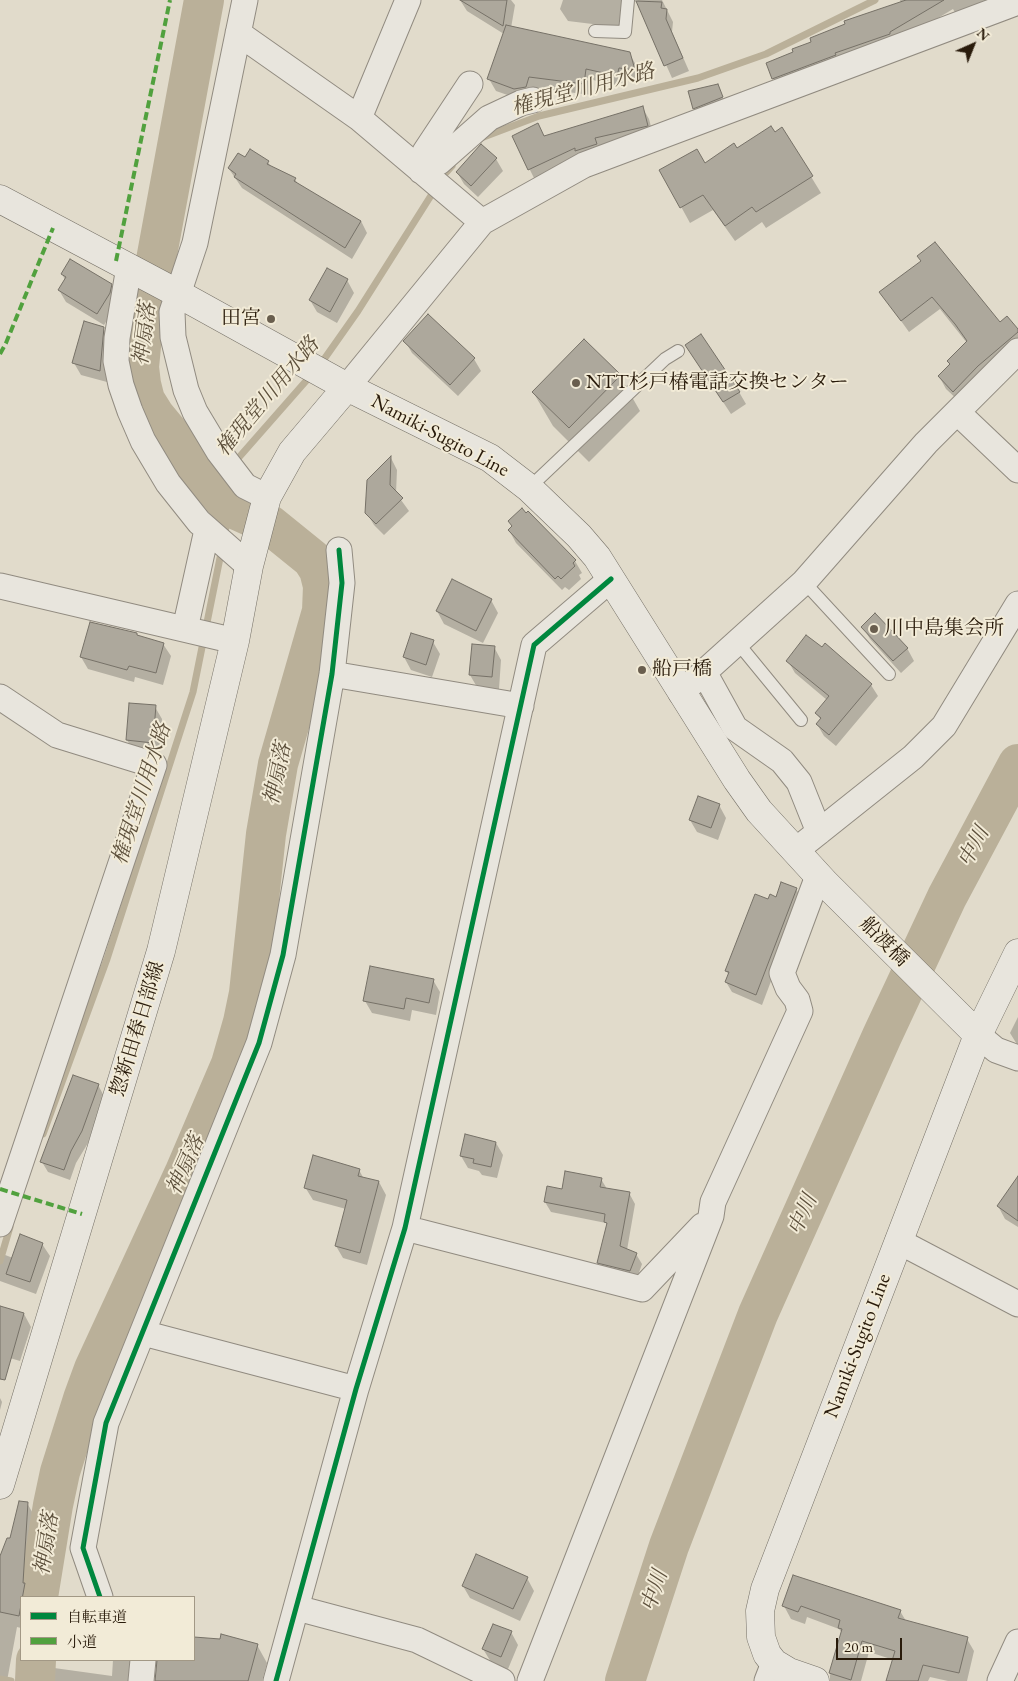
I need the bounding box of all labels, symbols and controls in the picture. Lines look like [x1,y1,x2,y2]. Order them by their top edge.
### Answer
north arrow [948,20,998,70]
text: N [973,24,994,45]
water label: 権現堂川用水路 [509,59,657,121]
water label: 神扇落 [129,301,161,367]
place label: 田宮 [221,307,261,331]
marker: 田宮 [265,313,277,325]
water label: 権現堂川用水路 [211,333,325,461]
place label: NTT杉戸椿電話交換センター [586,371,849,395]
marker: NTT杉戸椿電話交換センター [570,377,582,389]
street label: Namiki-Sugito Line [367,390,513,482]
place label: 川中島集会所 [884,617,1004,641]
marker: 川中島集会所 [868,623,880,635]
place label: 船戸橋 [652,658,712,682]
marker: 船戸橋 [636,664,648,676]
water label: 権現堂川用水路 [107,720,177,868]
water label: 神扇落 [259,741,297,807]
water label: 中川 [953,823,995,871]
street label: 船渡橋 [854,912,914,972]
street label: 惣新田春日部線 [106,959,170,1099]
water label: 神扇落 [162,1131,210,1199]
water label: 中川 [783,1191,823,1239]
street label: Namiki-Sugito Line [819,1270,897,1422]
water label: 神扇落 [30,1511,64,1577]
water label: 中川 [637,1567,673,1615]
legend [20,1596,195,1661]
text: 自転車道 [67,1607,127,1626]
scale bar [838,1628,904,1660]
text: 小道 [67,1632,97,1651]
text: 20 m [844,1637,873,1656]

